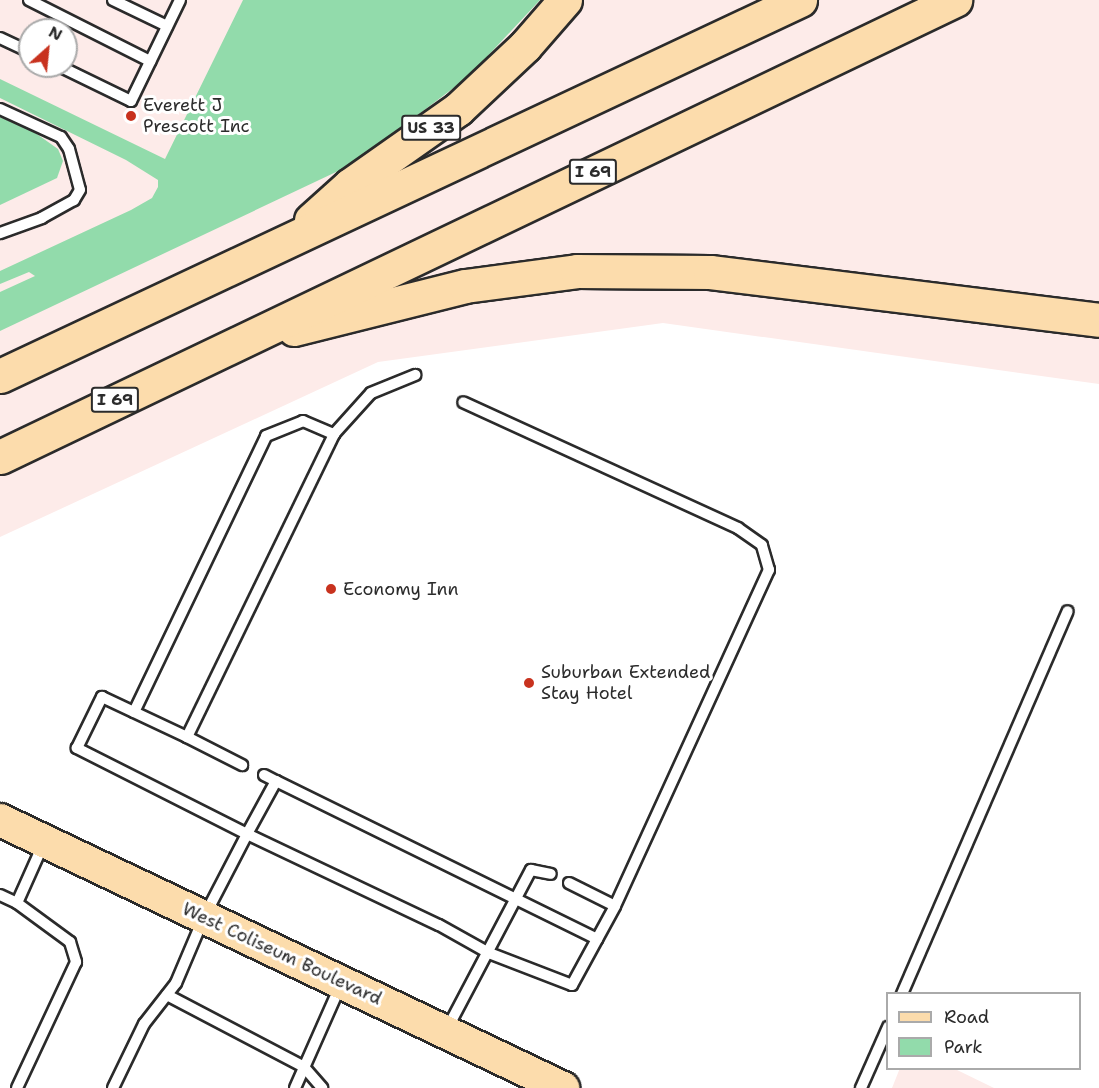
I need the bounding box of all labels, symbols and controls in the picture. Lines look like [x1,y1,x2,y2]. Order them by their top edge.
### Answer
north arrow [18,18,78,78]
text: N [45,21,66,46]
place label: Everett J Prescott Inc [143,95,250,138]
marker: Everett J Prescott Inc [124,109,138,123]
road number: US 33 [401,115,461,141]
road number: I 69 [568,159,618,185]
road number: I 69 [90,387,140,413]
place label: Economy Inn [343,578,459,600]
marker: Economy Inn [324,582,338,596]
place label: Suburban Extended Stay Hotel [541,662,710,704]
marker: Suburban Extended Stay Hotel [522,676,536,690]
street label: West Coliseum Boulevard [179,898,385,1010]
legend [886,992,1081,1070]
text: Road [944,1005,989,1029]
text: Park [944,1035,983,1059]

